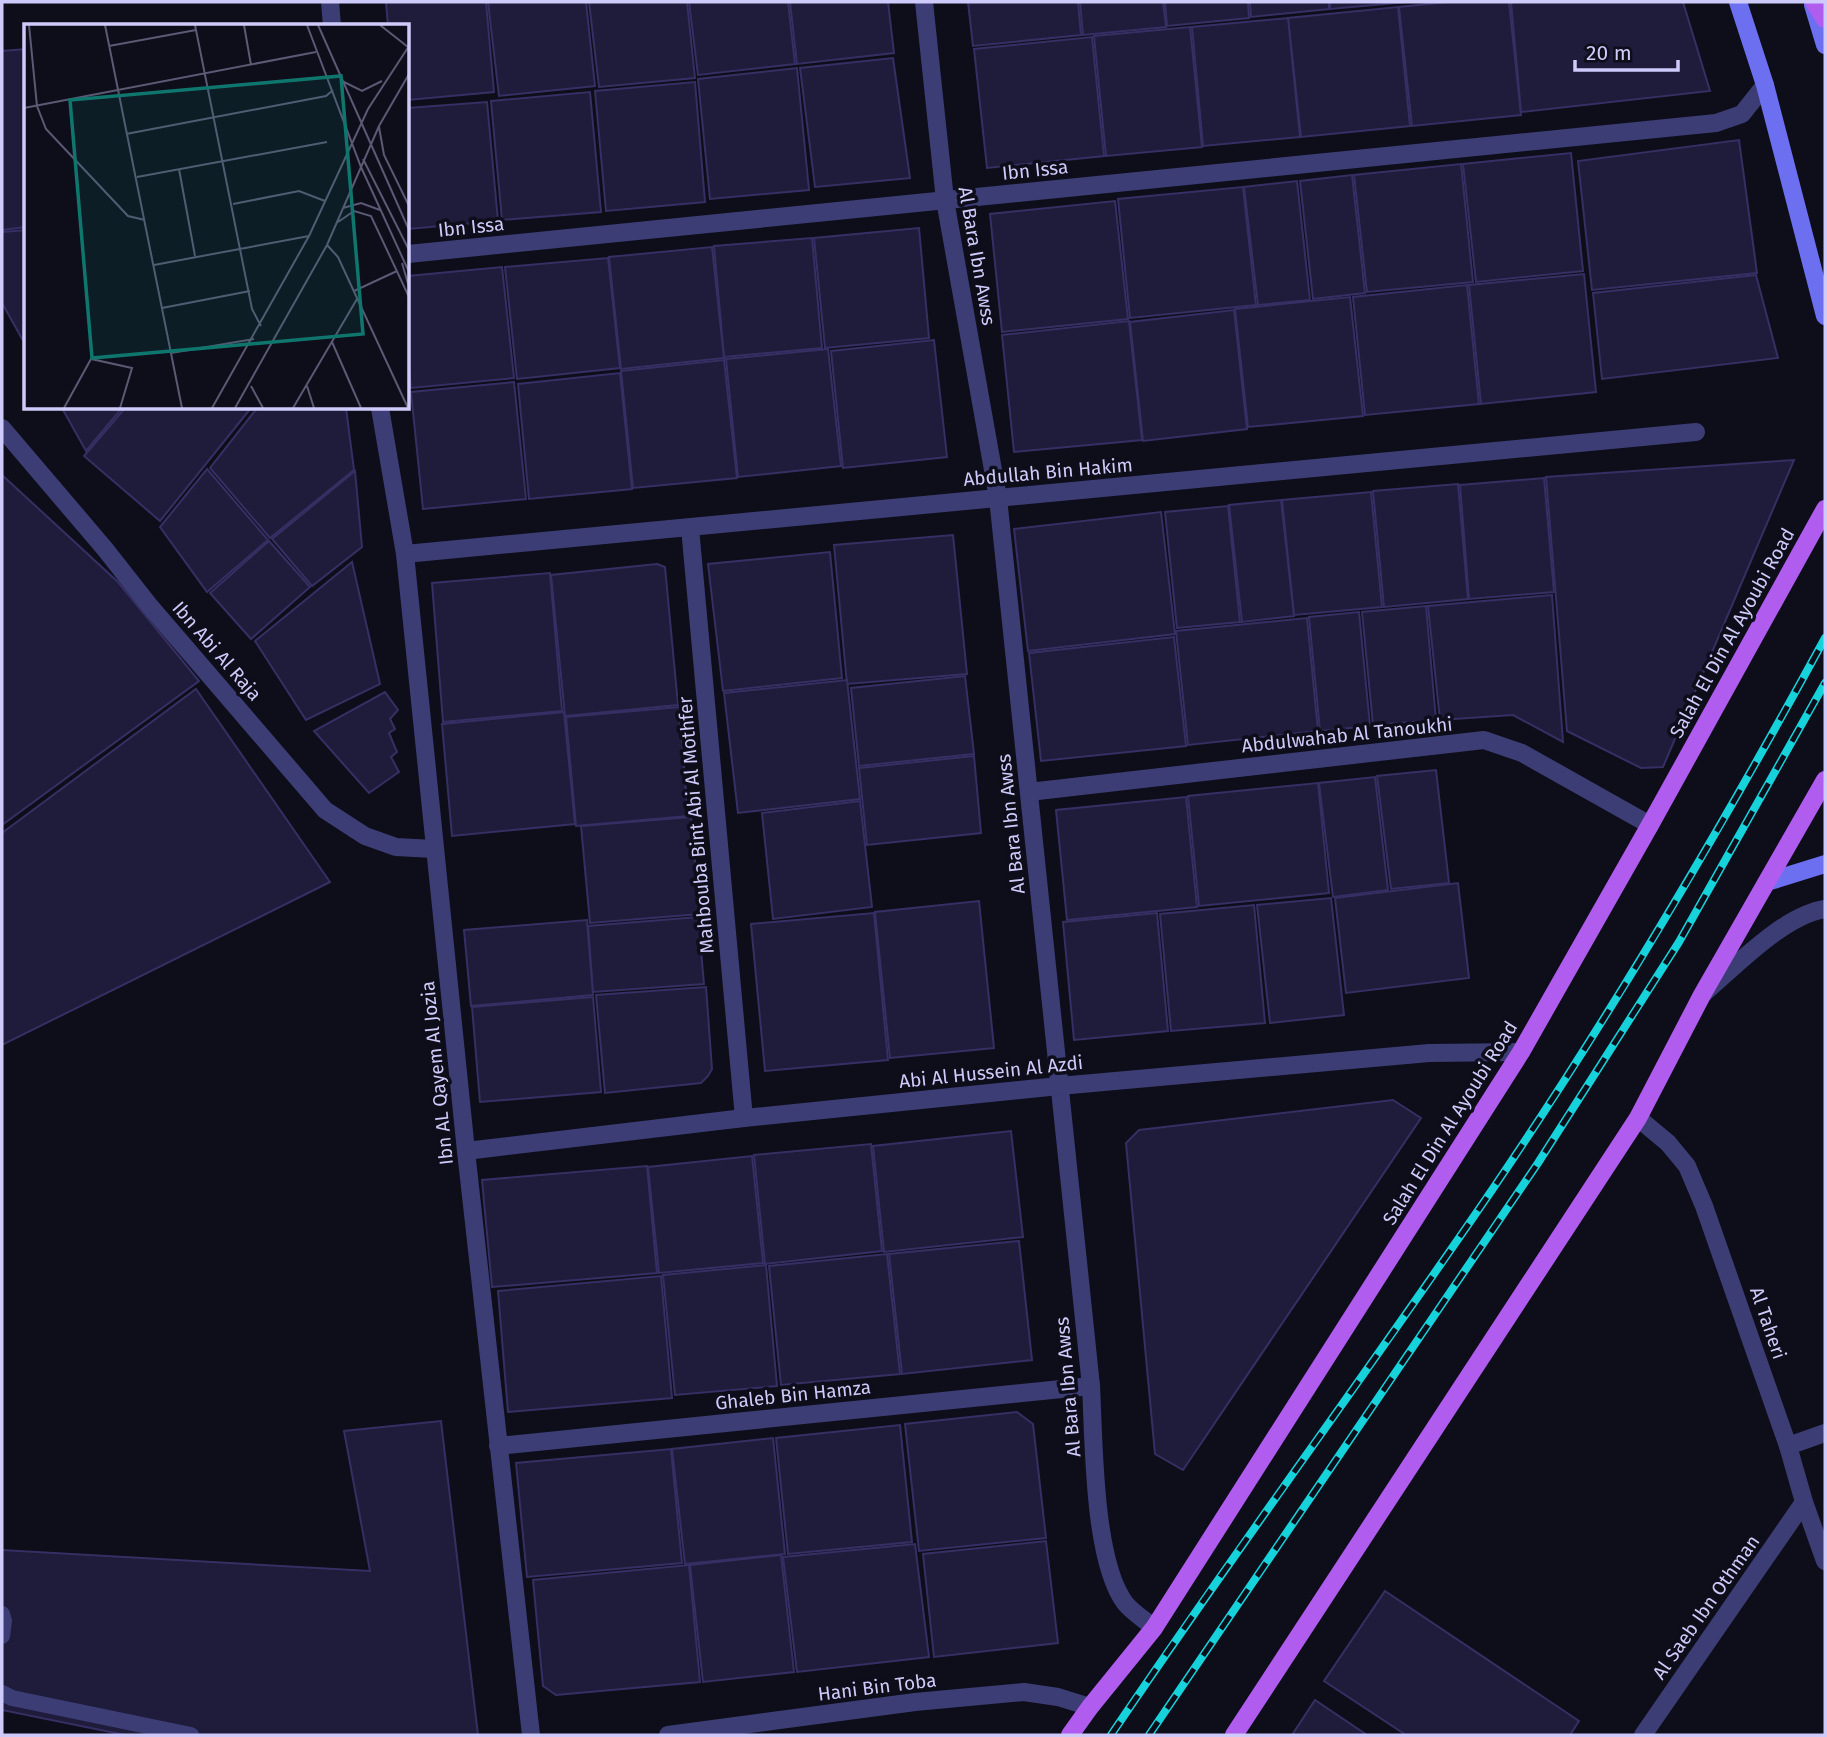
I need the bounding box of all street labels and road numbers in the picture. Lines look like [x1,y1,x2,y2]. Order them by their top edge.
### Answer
street label: Ibn Issa [1001,155,1069,185]
street label: Al Bara Ibn Awss [953,185,1001,327]
street label: Ibn Issa [437,212,505,242]
street label: Abdullah Bin Hakim [962,453,1134,491]
street label: Salah El Din Al Ayoubi Road [1665,524,1799,742]
street label: Ibn Abi Al Raja [168,597,266,705]
street label: Mahbouba Bint Abi Al Mothfer [673,695,719,954]
street label: Abdulwahab Al Tanoukhi [1240,712,1454,758]
street label: Al Bara Ibn Awss [992,753,1030,895]
street label: Ibn AL Qayem Al Jozia [416,980,458,1166]
street label: Salah El Din Al Ayoubi Road [1378,1017,1522,1229]
street label: Abi Al Hussein Al Azdi [898,1051,1084,1093]
street label: Al Taheri [1745,1284,1791,1362]
street label: Al Bara Ibn Awss [1050,1316,1086,1458]
street label: Ghaleb Bin Hamza [714,1375,872,1415]
street label: Al Saeb Ibn Othman [1648,1530,1764,1684]
street label: Hani Bin Toba [816,1668,938,1706]

